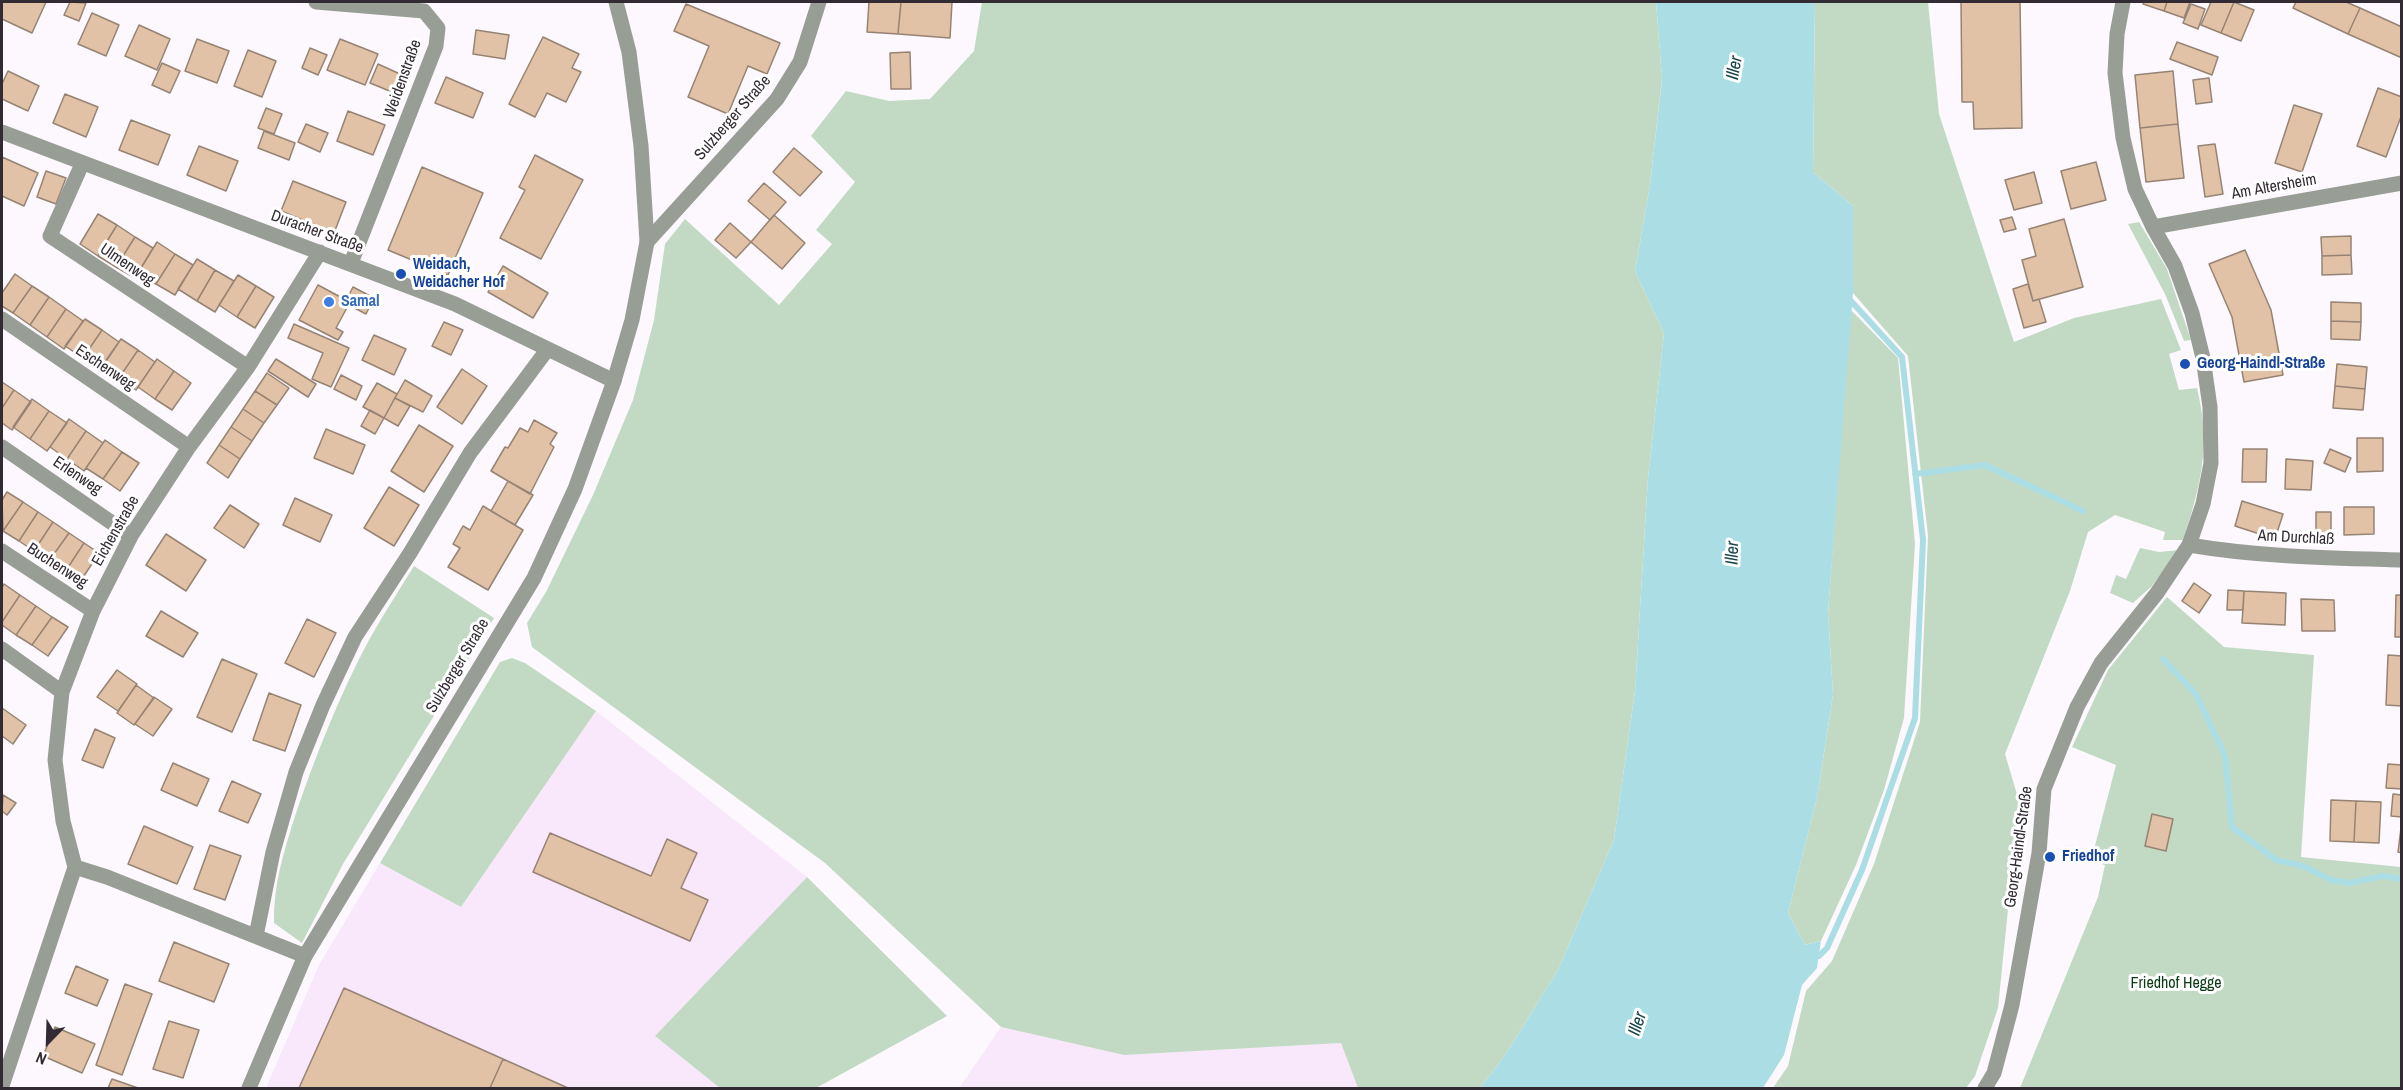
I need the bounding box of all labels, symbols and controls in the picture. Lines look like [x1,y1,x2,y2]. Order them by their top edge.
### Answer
street label: Weidenstraße [380,37,426,121]
water label: Iller [1722,54,1748,82]
street label: Sulzberger Straße [691,72,775,164]
street label: Am Altersheim [2230,170,2318,204]
street label: Duracher Straße [268,206,366,258]
street label: Ulmenweg [96,240,158,290]
place label: Weidach, Weidacher Hof [413,255,505,293]
marker: Weidach, Weidacher Hof [394,267,408,281]
place label: Samal [341,292,380,312]
marker: Samal [322,295,336,309]
street label: Eschenweg [72,341,138,395]
place label: Georg-Haindl-Straße [2197,354,2325,374]
marker: Georg-Haindl-Straße [2178,357,2192,371]
street label: Erlenweg [49,453,105,499]
street label: Eichenstraße [88,492,144,570]
street label: Am Durchlaß [2257,526,2335,550]
street label: Buchenweg [23,539,91,593]
water label: Iller [1722,541,1744,565]
street label: Sulzberger Straße [422,615,494,717]
street label: Georg-Haindl-Straße [2001,785,2037,909]
place label: Friedhof [2062,847,2114,867]
marker: Friedhof [2043,850,2057,864]
park label: Friedhof Hegge [2130,974,2222,994]
water label: Iller [1624,1009,1652,1039]
north arrow [18,1012,78,1072]
text: N [32,1047,50,1071]

